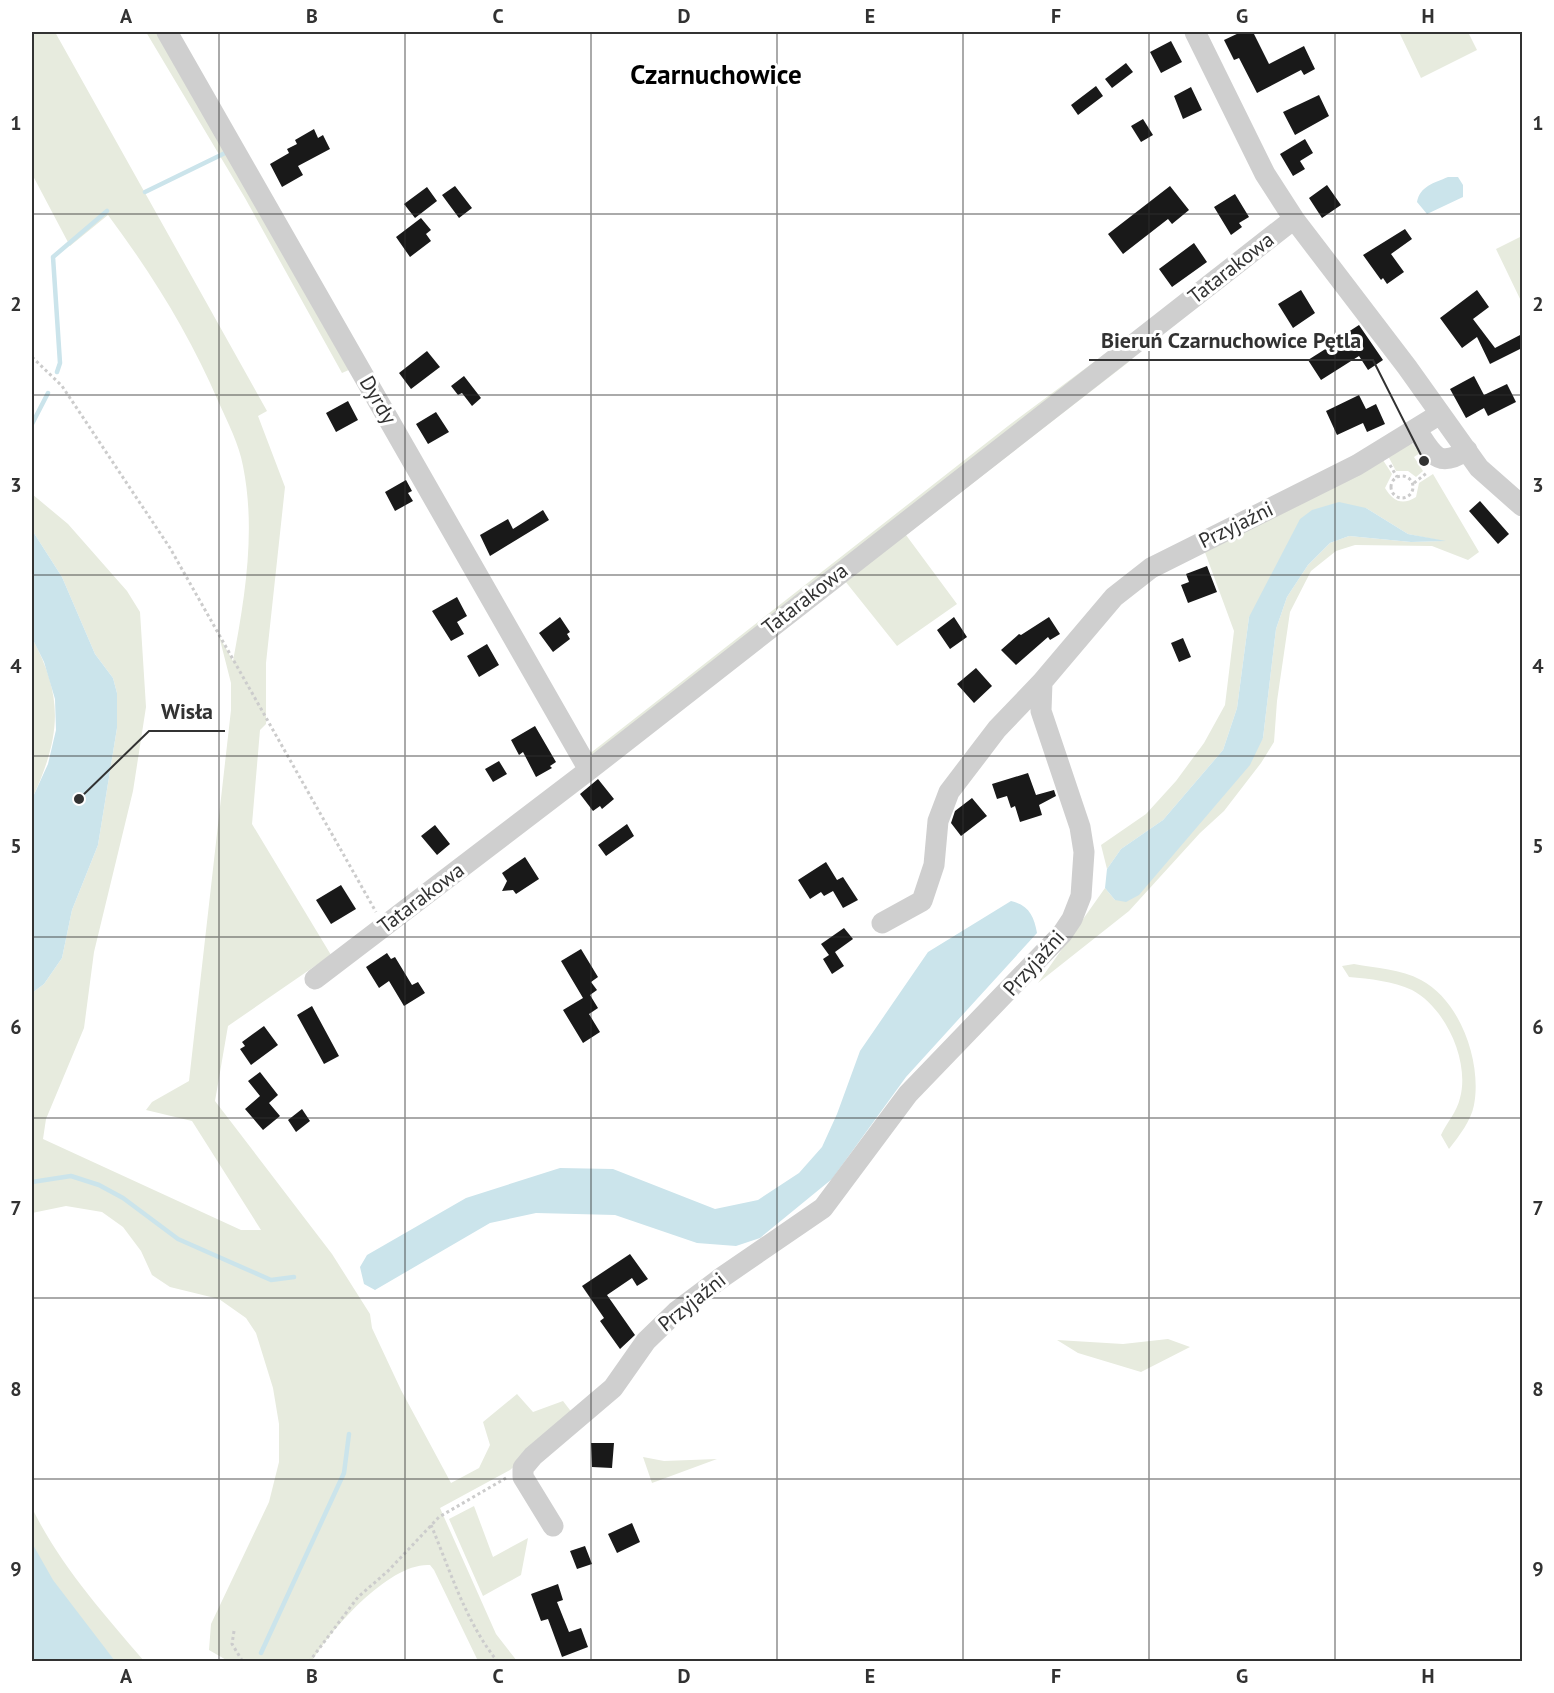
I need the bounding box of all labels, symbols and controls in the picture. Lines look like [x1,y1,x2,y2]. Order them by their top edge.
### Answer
text: A [120,3,133,29]
text: B [306,3,318,29]
text: C [492,3,504,29]
text: D [678,3,691,29]
text: E [865,3,875,29]
text: F [1051,3,1061,29]
text: G [1236,3,1248,29]
text: H [1421,3,1435,29]
district label: Czarnuchowice [630,57,802,91]
text: 1 [10,110,22,136]
text: 1 [1532,110,1544,136]
street label: Tatarakowa [1182,226,1279,310]
text: 2 [10,291,22,317]
text: 2 [1532,291,1544,317]
callout: Bieruń Czarnuchowice Pętla [1089,320,1373,360]
text: Bieruń Czarnuchowice Pętla [1101,326,1361,354]
street label: Dyrdy [354,371,403,429]
text: 3 [10,472,22,498]
text: 3 [1532,472,1544,498]
street label: Przyjaźni [1194,495,1277,554]
street label: Tatarakowa [756,557,853,641]
text: 4 [10,653,22,679]
text: 4 [1532,653,1544,679]
callout: Wisła [149,691,225,731]
text: Wisła [161,697,213,725]
text: 5 [10,833,22,859]
text: 5 [1532,833,1544,859]
street label: Tatarakowa [372,856,469,939]
street label: Przyjaźni [997,924,1070,1001]
text: 6 [10,1014,22,1040]
text: 6 [1532,1014,1544,1040]
text: 7 [10,1195,22,1221]
text: 7 [1532,1195,1544,1221]
street label: Przyjaźni [652,1266,731,1337]
text: 8 [10,1376,22,1402]
text: 8 [1532,1376,1544,1402]
text: 9 [10,1556,22,1582]
text: 9 [1532,1556,1544,1582]
text: A [120,1663,133,1689]
text: B [306,1663,318,1689]
text: C [492,1663,504,1689]
text: D [678,1663,691,1689]
text: E [865,1663,875,1689]
text: F [1051,1663,1061,1689]
text: G [1236,1663,1248,1689]
text: H [1421,1663,1435,1689]

